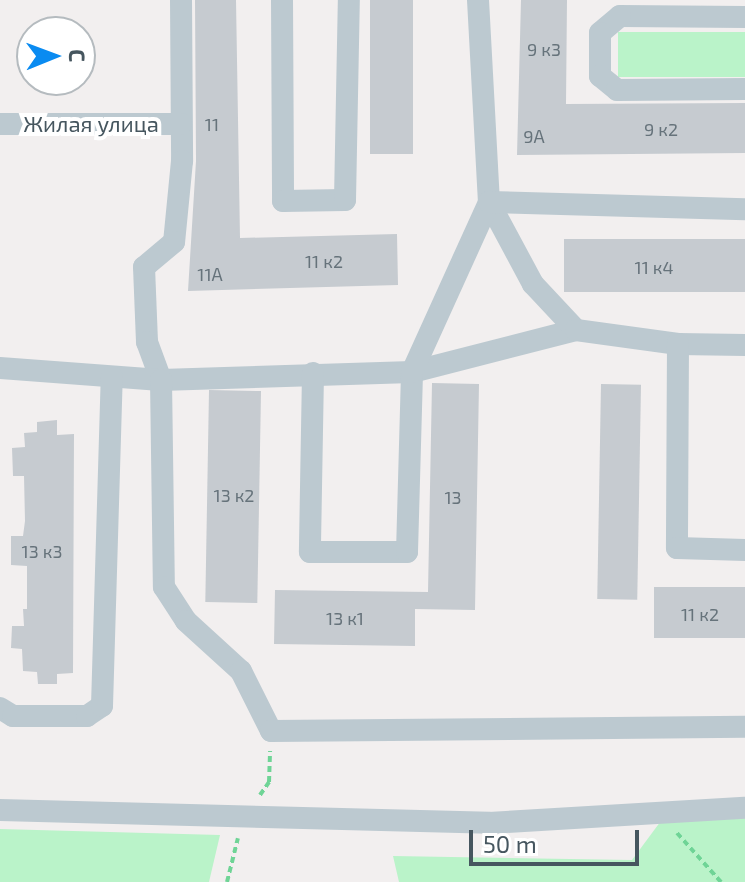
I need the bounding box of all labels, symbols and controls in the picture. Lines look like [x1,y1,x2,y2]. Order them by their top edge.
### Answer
north arrow [16,16,96,96]
house number: 9 к3 [527,38,561,60]
text: С [65,49,91,62]
street label: Жилая улица [23,111,159,137]
house number: 11 [205,113,219,135]
house number: 9 к2 [644,118,678,140]
house number: 9А [523,125,545,147]
house number: 11 к2 [305,250,343,272]
house number: 11 к4 [634,256,674,278]
house number: 11А [197,263,223,285]
house number: 13 к2 [214,484,254,506]
house number: 13 [444,486,462,508]
house number: 13 к3 [22,540,62,562]
house number: 11 к2 [681,603,719,625]
house number: 13 к1 [326,607,364,629]
scale bar [473,814,643,864]
text: 50 m [483,829,537,858]

